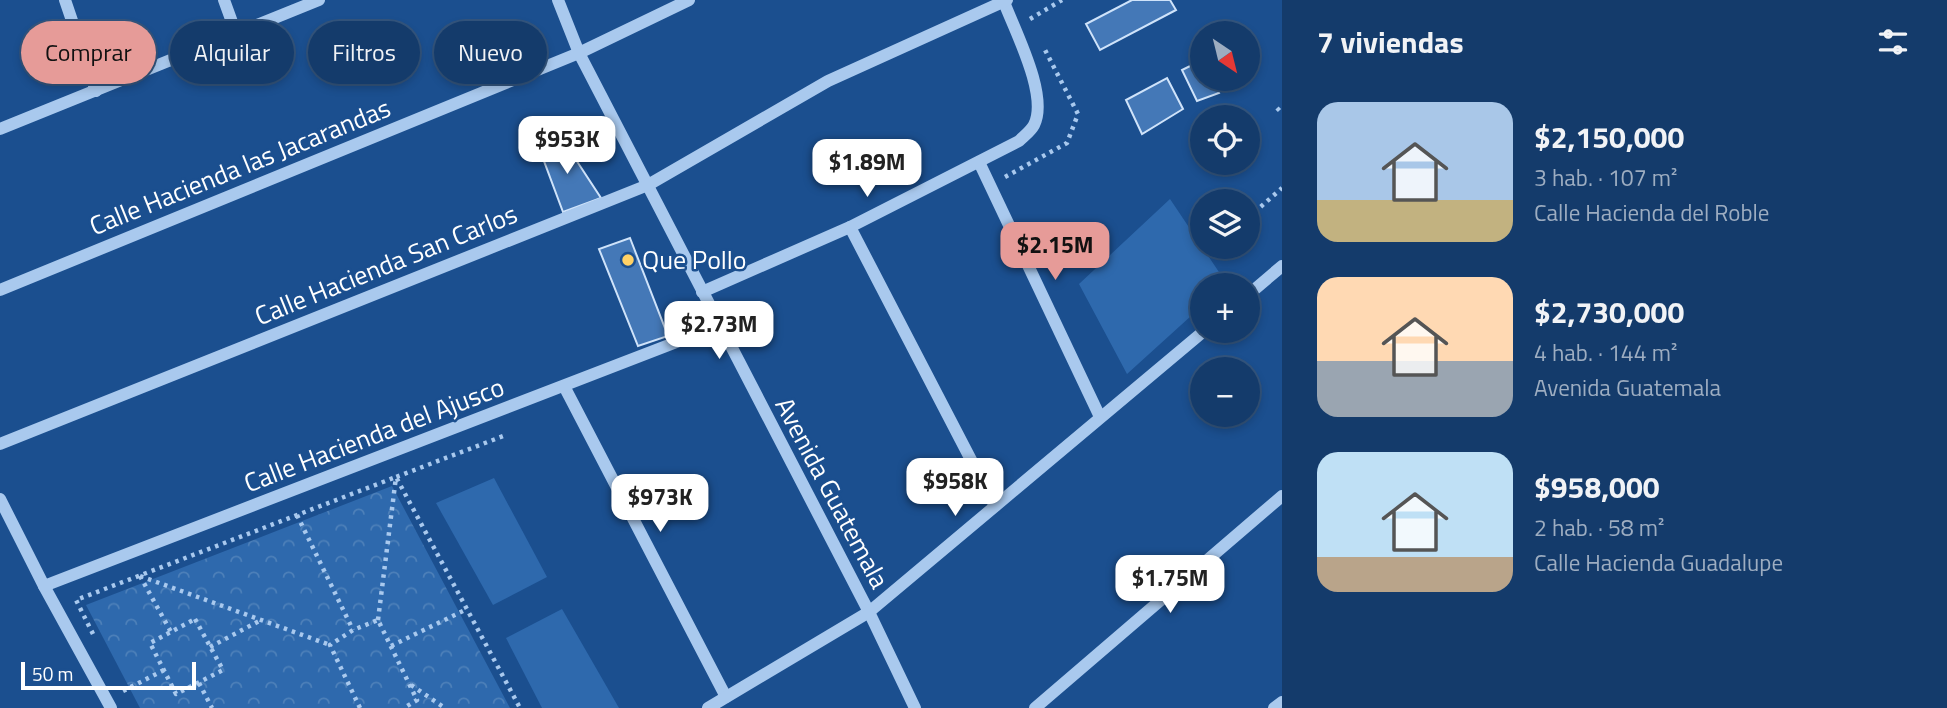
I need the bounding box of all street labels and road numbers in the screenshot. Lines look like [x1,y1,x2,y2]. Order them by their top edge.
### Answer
street label: Calle Hacienda las Jacarandas [83,88,396,245]
street label: Calle Hacienda San Carlos [249,194,523,335]
street label: Calle Hacienda del Ajusco [238,367,510,502]
street label: Avenida Guatemala [766,390,899,595]

